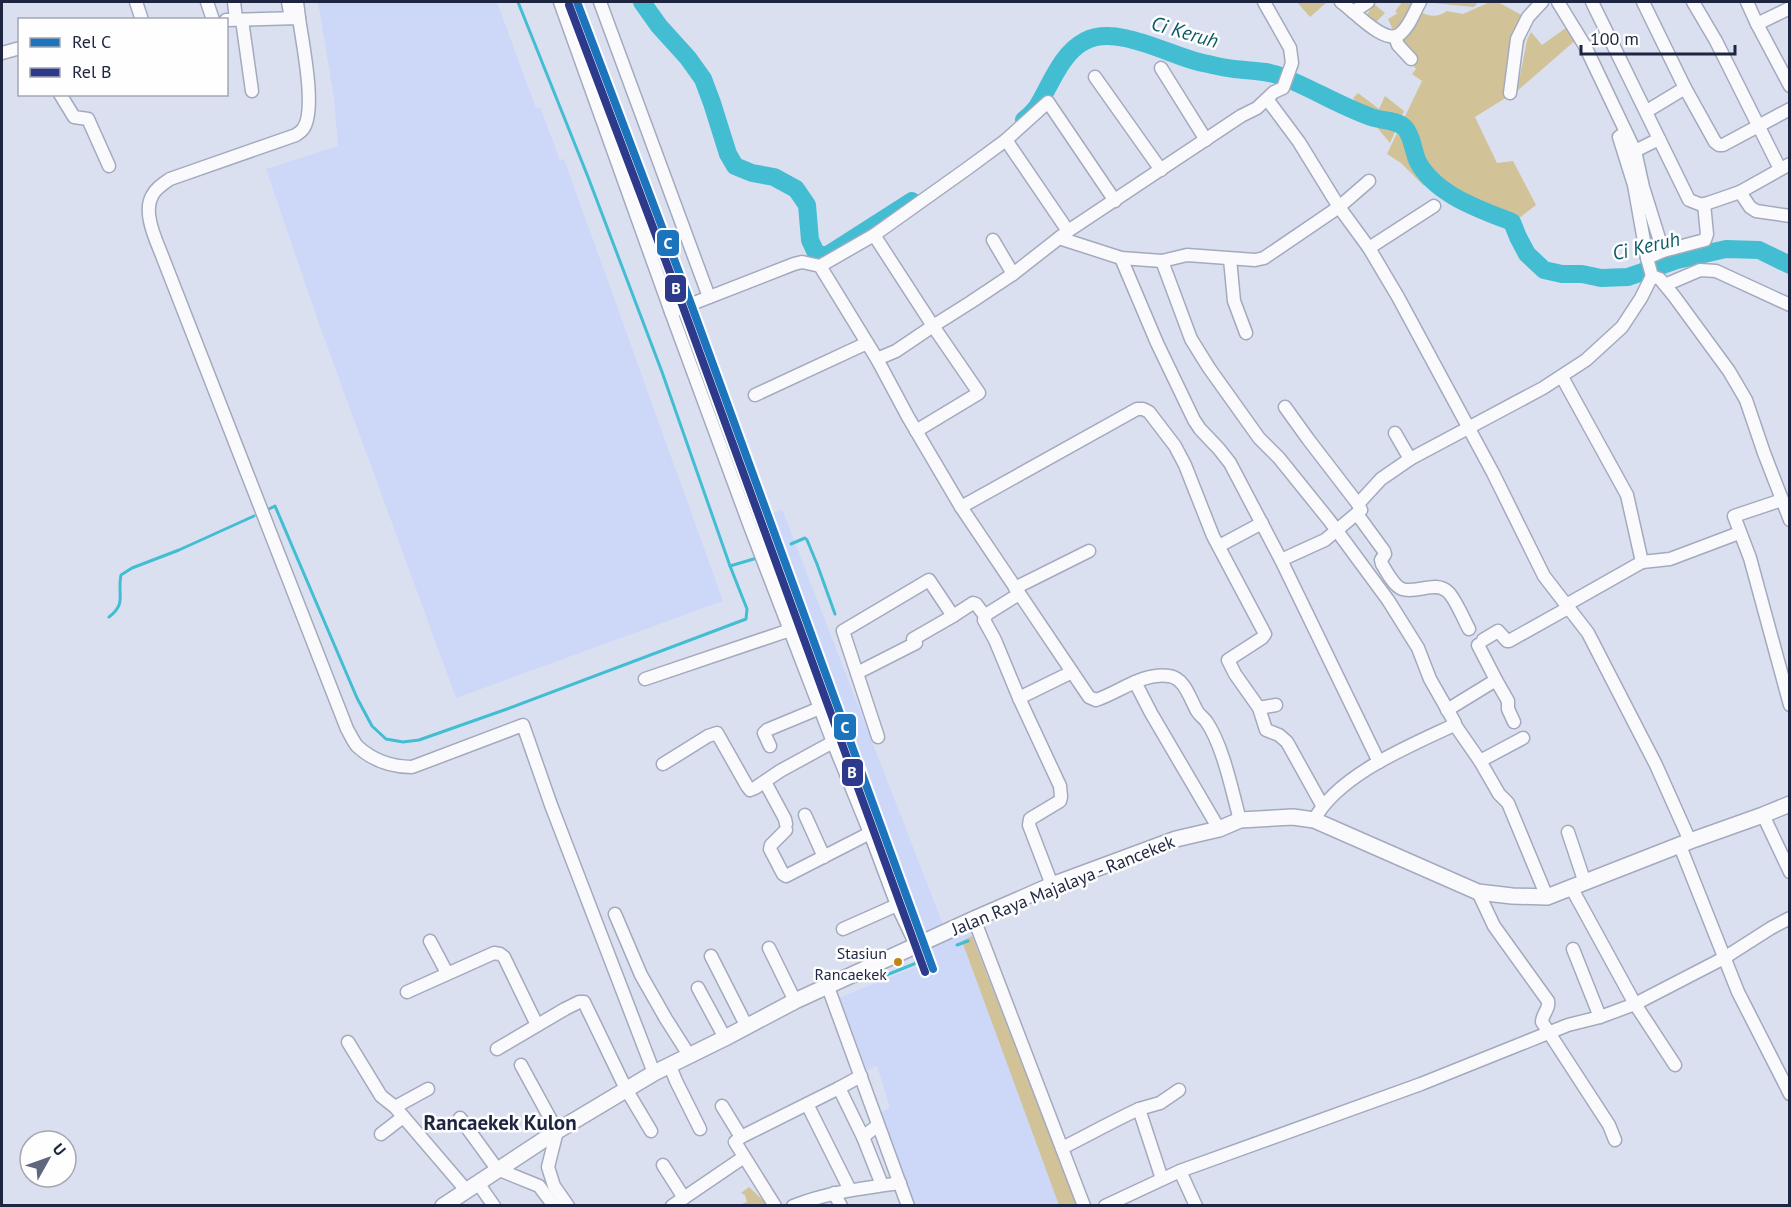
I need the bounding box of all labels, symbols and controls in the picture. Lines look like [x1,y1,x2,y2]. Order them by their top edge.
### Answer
water label: Ci Keruh [1148,10,1222,54]
legend [18,18,228,96]
scale bar [1581,18,1736,56]
text: 100 m [1590,27,1639,50]
text: Rel C [72,30,111,53]
text: Rel B [72,60,112,83]
water label: Ci Keruh [1610,226,1682,266]
line badge: C [656,229,680,257]
text: C [664,233,673,253]
line badge: B [664,274,687,303]
text: B [671,278,681,298]
line badge: C [833,713,857,741]
text: C [841,717,850,737]
line badge: B [841,758,864,787]
text: B [847,762,857,782]
street label: Jalan Raya Majalaya - Rancekek [947,830,1178,941]
place label: Stasiun Rancaekek [814,943,887,984]
marker: Stasiun Rancaekek [892,956,904,968]
district label: Rancaekek Kulon [423,1109,577,1136]
north arrow [18,1129,78,1189]
text: U [49,1139,70,1160]

